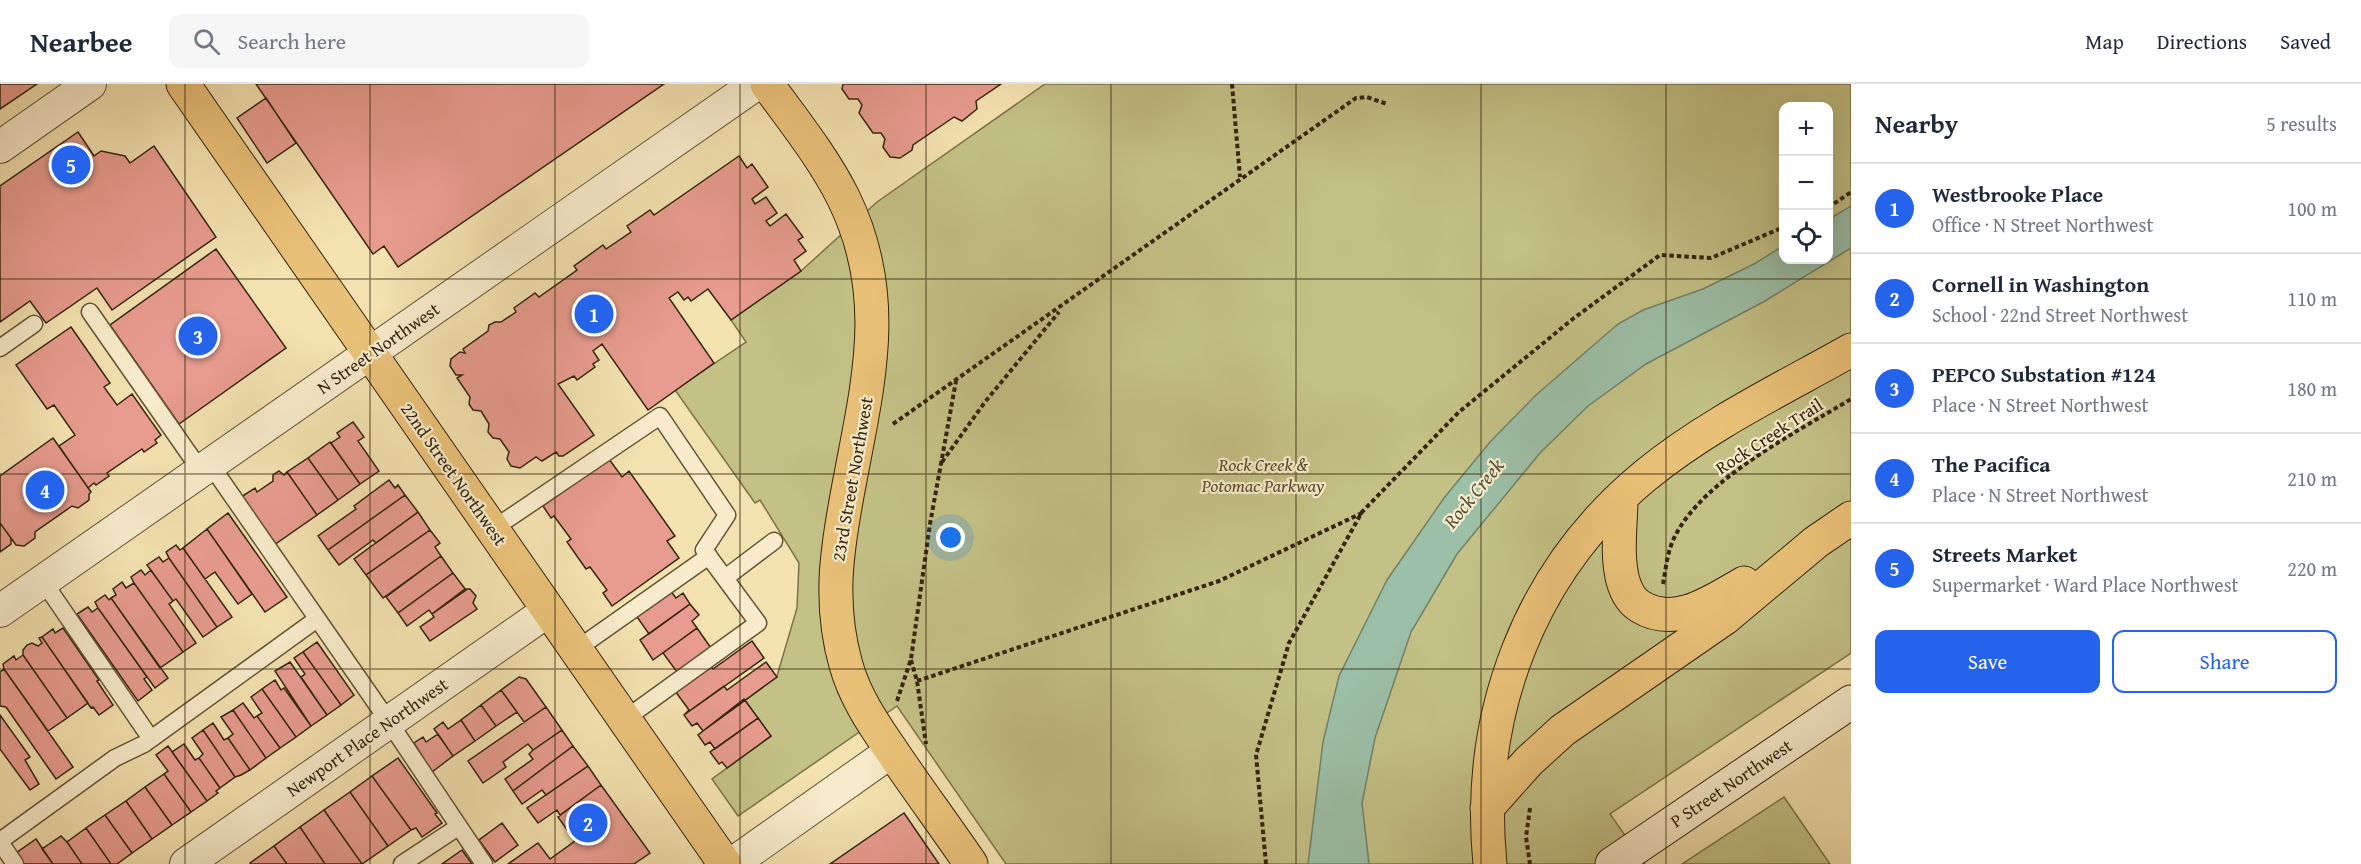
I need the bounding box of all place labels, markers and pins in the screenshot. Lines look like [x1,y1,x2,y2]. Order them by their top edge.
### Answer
pin: 5 [52,142,90,188]
pin: 1 [574,292,614,336]
pin: 3 [178,314,218,358]
pin: 4 [26,468,64,512]
pin: 2 [568,800,608,846]

